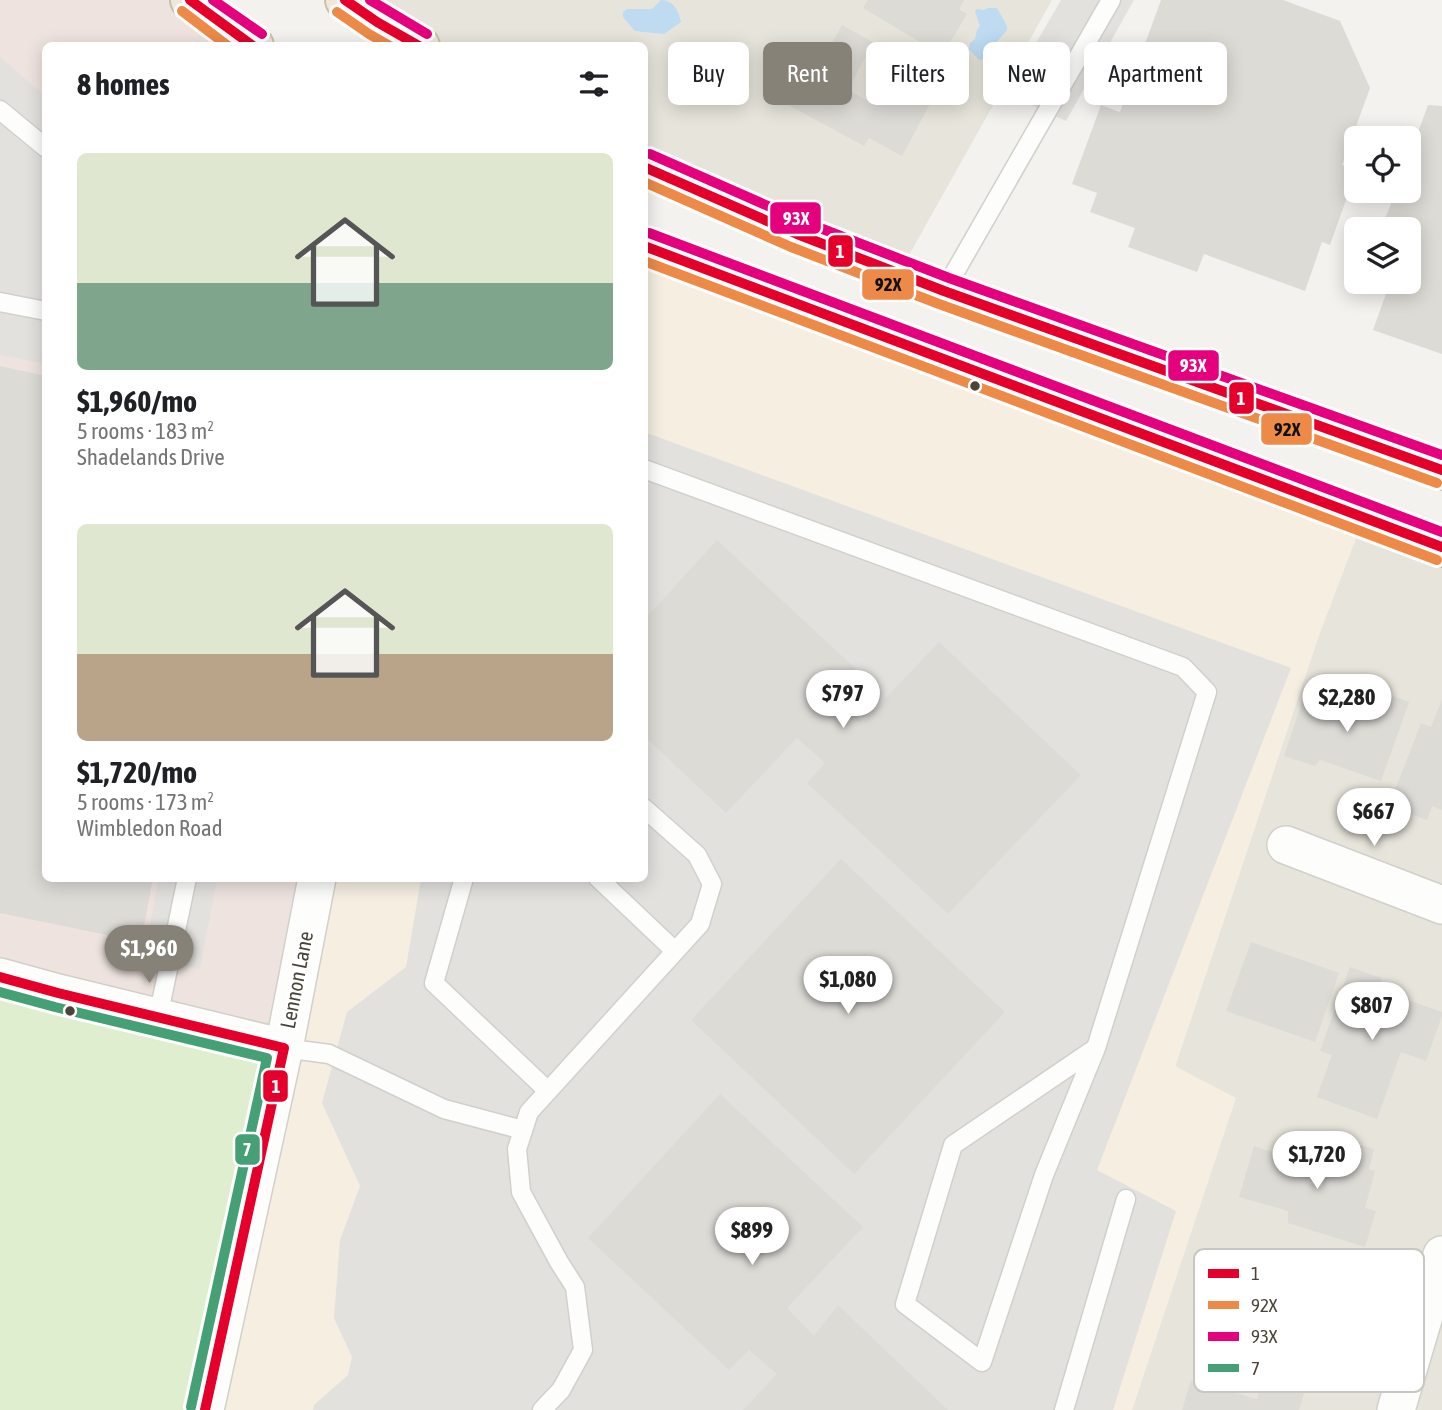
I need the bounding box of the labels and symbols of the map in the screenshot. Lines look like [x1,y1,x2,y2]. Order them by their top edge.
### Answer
line badge: 93X [769,201,822,235]
text: 93X [783,207,810,229]
line badge: 1 [827,234,854,268]
text: 1 [836,240,845,262]
line badge: 92X [861,268,915,301]
text: 92X [875,273,902,295]
line badge: 93X [1167,349,1220,382]
text: 93X [1180,354,1207,376]
unlabelled marker [968,379,982,393]
line badge: 1 [1228,381,1255,415]
text: 1 [1237,387,1246,409]
line badge: 92X [1260,412,1313,446]
text: 92X [1274,418,1301,440]
pin: $797 [802,670,884,730]
pin: $2,280 [1290,674,1404,734]
pin: $667 [1333,788,1415,848]
pin: $1,960 [92,926,206,985]
street label: Lennon Lane [275,929,317,1030]
pin: $1,080 [791,956,905,1016]
pin: $807 [1331,982,1413,1042]
unlabelled marker [63,1004,77,1018]
line badge: 1 [262,1069,289,1103]
text: 1 [272,1075,281,1097]
pin: $1,720 [1260,1132,1374,1191]
line badge: 7 [234,1133,261,1166]
text: 7 [243,1138,252,1160]
pin: $899 [711,1208,793,1267]
legend [1194,1249,1424,1392]
text: 1 [1251,1262,1260,1284]
text: 92X [1251,1294,1278,1316]
text: 93X [1251,1325,1278,1347]
text: 7 [1251,1357,1260,1379]

